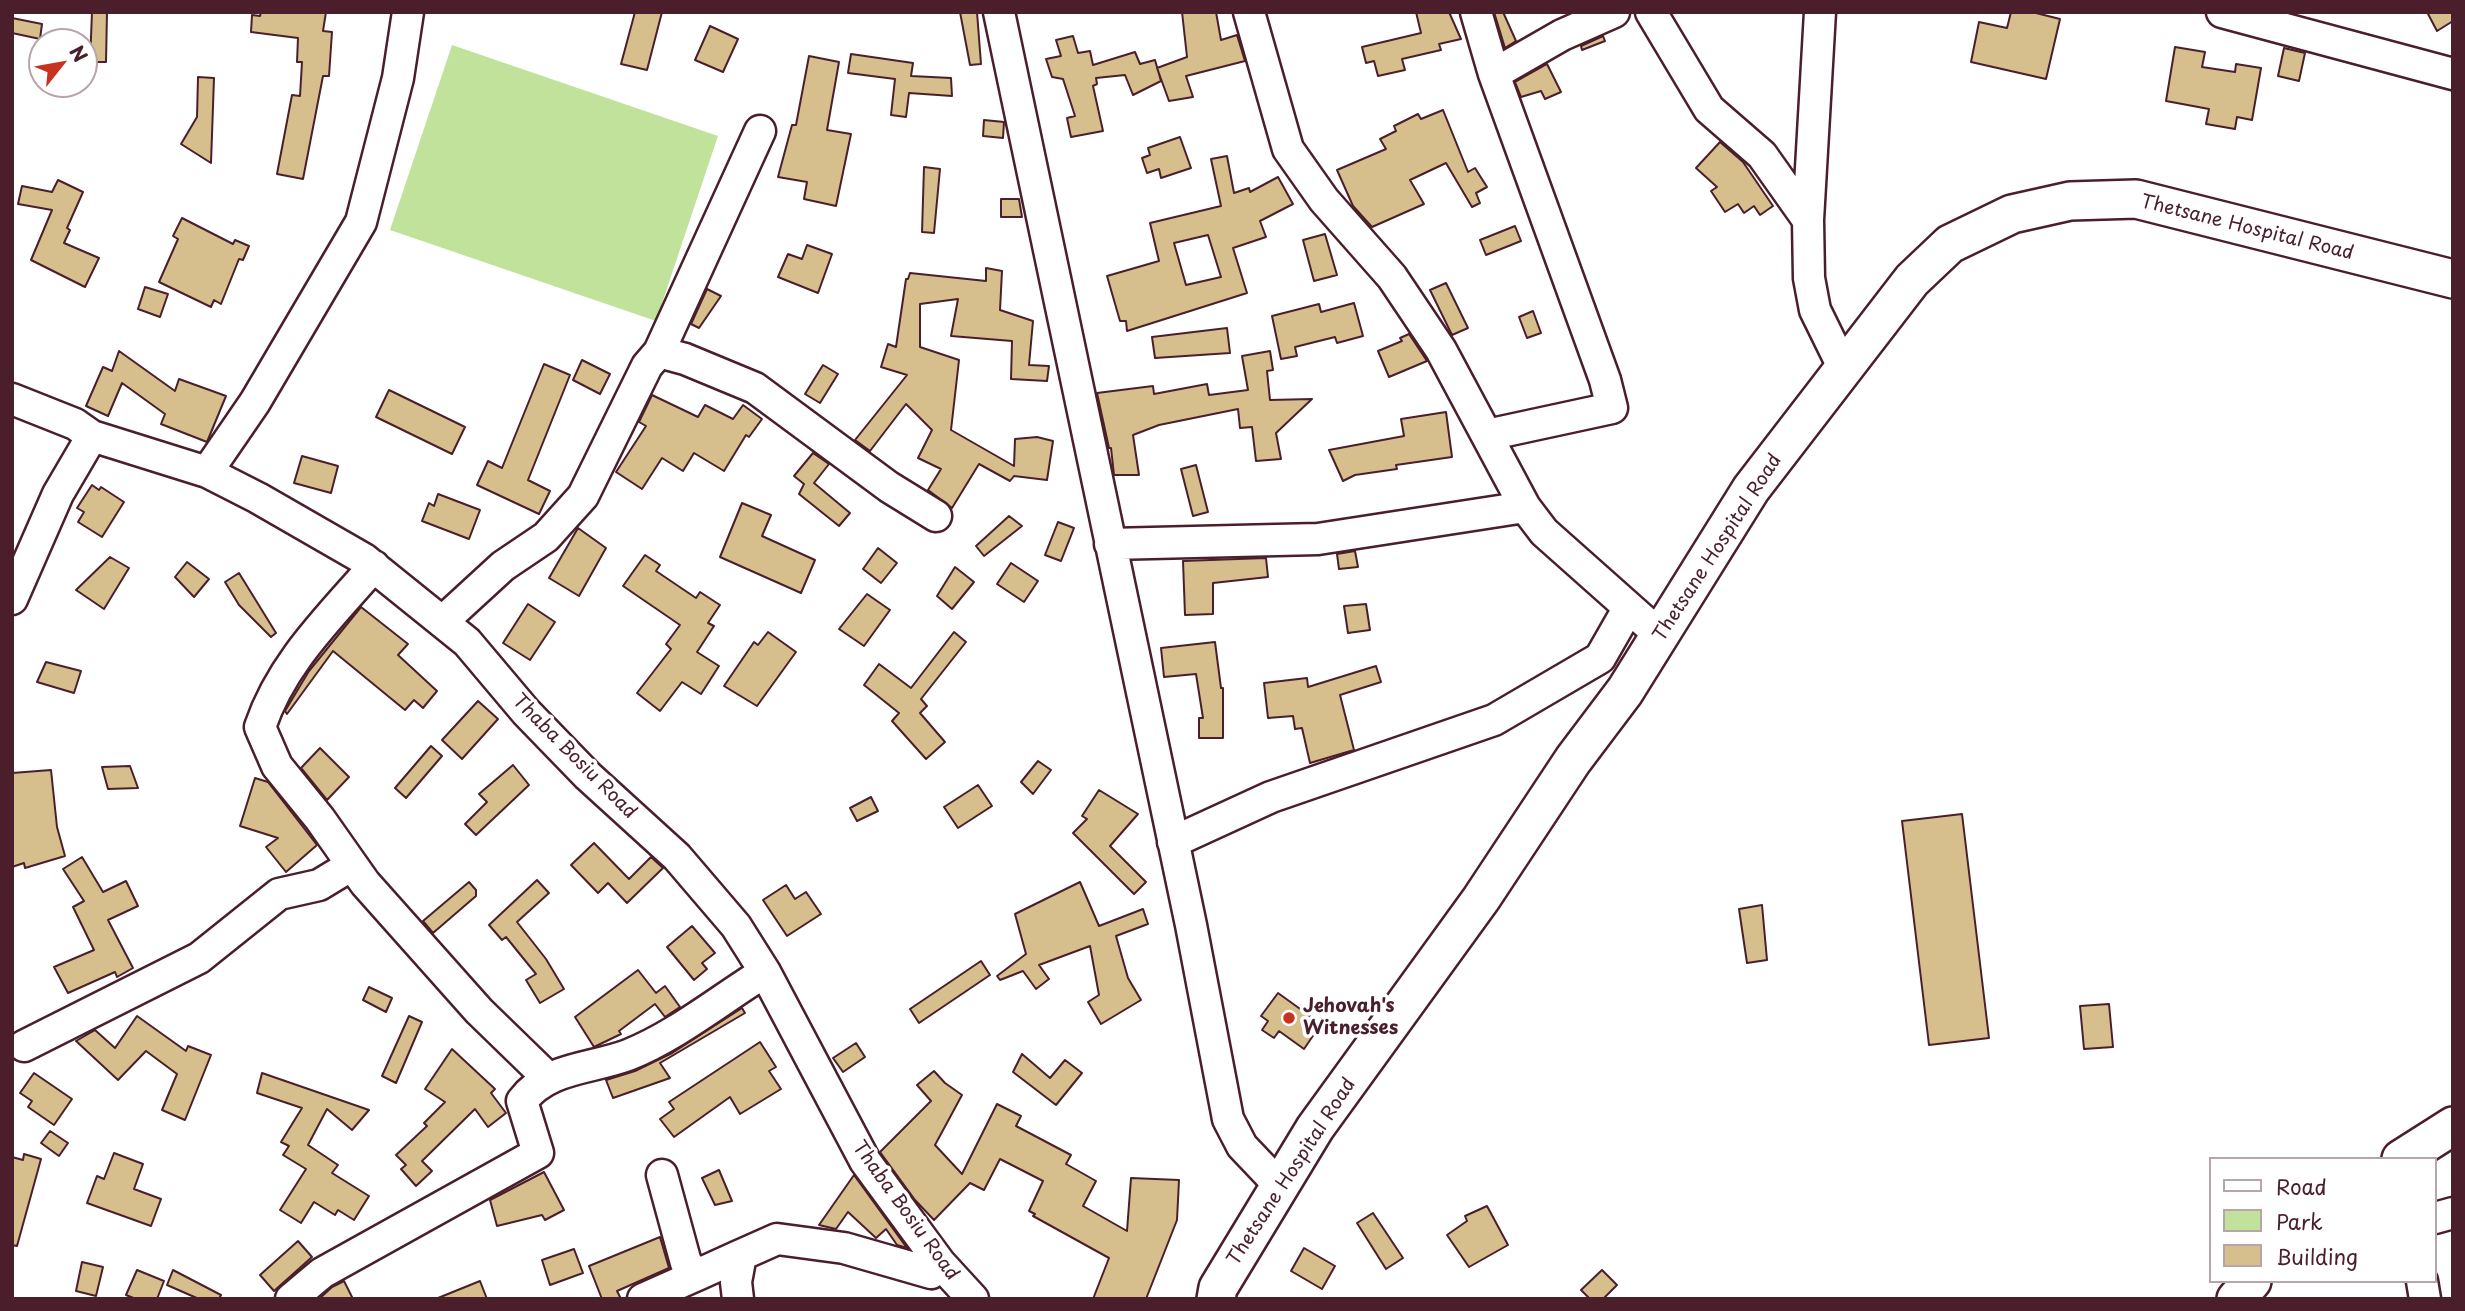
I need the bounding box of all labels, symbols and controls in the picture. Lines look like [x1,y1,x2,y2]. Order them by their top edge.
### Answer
north arrow [28,28,98,98]
text: N [63,40,95,67]
street label: Thetsane Hospital Road [2138,191,2356,265]
street label: Thetsane Hospital Road [1649,450,1787,646]
street label: Thaba Bosiu Road [507,690,641,824]
place label: Jehovah's Witnesses [1303,996,1398,1040]
marker: Jehovah's Witnesses [1281,1010,1297,1026]
street label: Thetsane Hospital Road [1223,1074,1361,1270]
street label: Thaba Bosiu Road [847,1137,963,1285]
legend [2210,1157,2437,1283]
text: Road [2276,1170,2327,1202]
text: Park [2276,1205,2323,1237]
text: Building [2276,1240,2358,1272]

